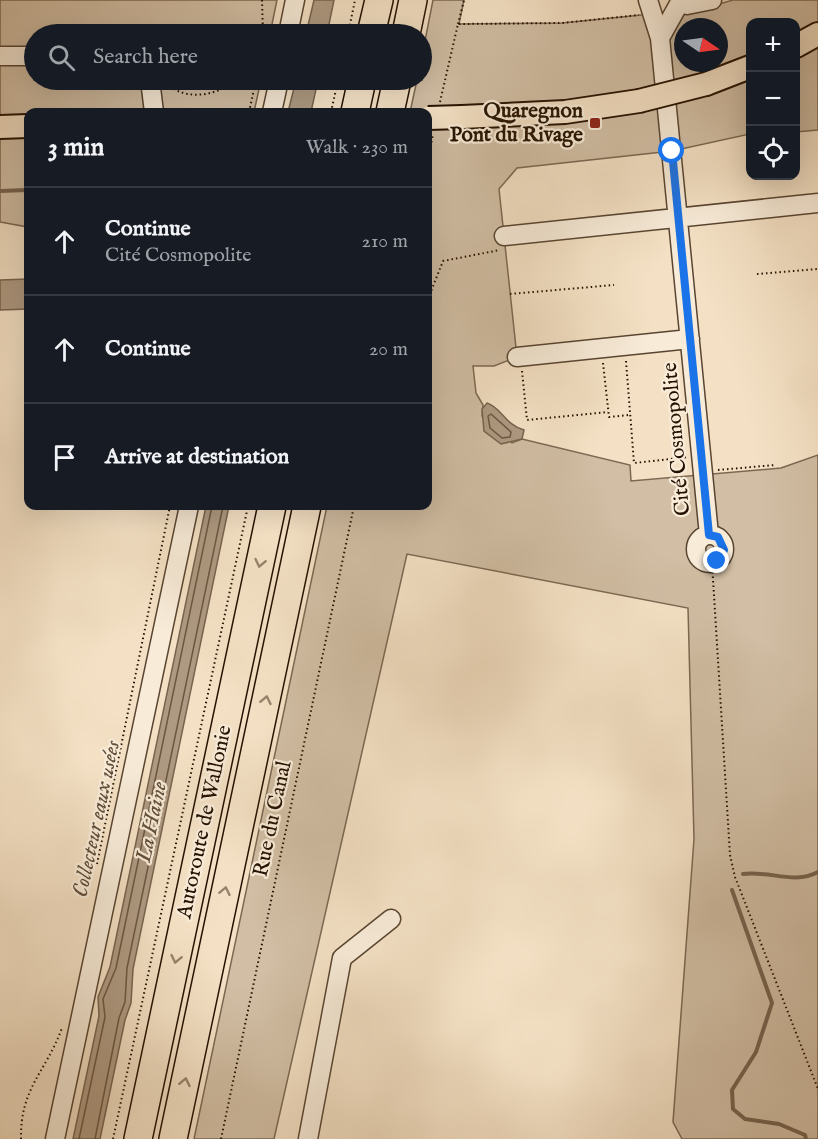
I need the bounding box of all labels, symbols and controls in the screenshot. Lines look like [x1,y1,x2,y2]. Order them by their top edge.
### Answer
north arrow [674,18,728,72]
map controls [746,18,800,180]
button: + [746,18,800,72]
search box [24,24,432,90]
icon: search [45,41,78,74]
text: Search here [93,43,198,71]
button: − [746,72,800,126]
place label: Quaregnon Pont du Rivage [450,98,583,149]
marker: Quaregnon Pont du Rivage [588,116,602,130]
button: locate [746,126,800,180]
text: 3 min [48,131,104,164]
text: Walk · 230 m [306,135,408,160]
route start [658,137,684,163]
text: Continue [105,215,191,243]
icon: ahead [48,225,81,258]
text: 210 m [362,229,408,254]
text: Cité Cosmopolite [105,243,252,268]
icon: ahead [48,333,81,366]
text: Continue [105,335,191,363]
text: 20 m [369,337,408,362]
street label: Cité Cosmopolite [657,361,697,517]
icon: arrive [48,441,81,474]
text: Arrive at destination [105,443,289,471]
route end [703,547,729,573]
one-way arrow [254,557,267,567]
one-way arrow [258,695,271,705]
street label: Autoroute de Wallonie [171,723,239,922]
water label: Collecteur eaux usées [67,737,127,900]
street label: Rue du Canal [248,758,298,879]
water label: La Haine [130,779,174,866]
one-way arrow [218,886,231,896]
one-way arrow [170,954,183,964]
one-way arrow [178,1077,191,1087]

